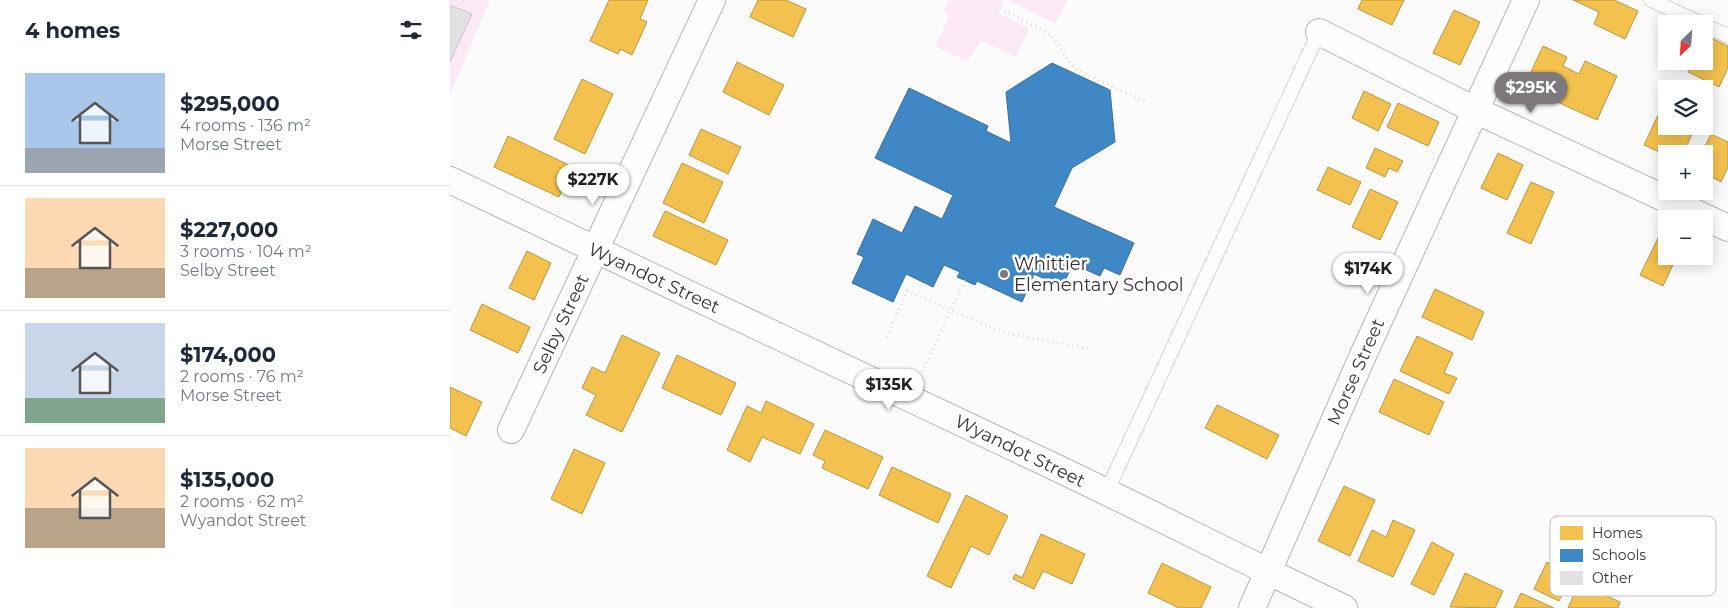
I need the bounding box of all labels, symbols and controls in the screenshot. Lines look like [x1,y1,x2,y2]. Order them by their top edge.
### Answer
north arrow [1658,15,1712,70]
map controls [1658,15,1713,265]
icon: filters [397,16,425,44]
text: 4 homes [25,18,120,43]
pin: $295K [1496,72,1566,114]
text: $295K [1505,78,1557,97]
button: layers [1658,80,1713,135]
text: $295,000 [180,91,280,116]
icon: home [65,93,125,153]
text: 4 rooms · 136 m² [180,116,311,135]
text: Morse Street [180,135,282,154]
button: + [1658,145,1713,200]
pin: $227K [558,164,628,206]
text: $227K [568,170,618,189]
button: − [1658,210,1713,265]
text: $227,000 [180,217,278,242]
icon: home [65,218,125,278]
street label: Wyandot Street [585,238,723,318]
text: 3 rooms · 104 m² [180,242,312,261]
pin: $174K [1333,252,1403,295]
place label: Whittier Elementary School [1014,253,1184,296]
text: $174K [1344,259,1392,278]
text: Selby Street [180,261,276,280]
marker: Whittier Elementary School [998,268,1010,280]
street label: Selby Street [528,271,594,377]
street label: Morse Street [1323,315,1389,429]
text: $174,000 [180,342,276,367]
icon: home [65,343,125,403]
text: 2 rooms · 76 m² [180,367,304,386]
pin: $135K [854,368,924,411]
text: $135K [866,375,913,394]
text: Morse Street [180,386,282,405]
street label: Wyandot Street [951,410,1089,492]
text: $135,000 [180,467,274,492]
icon: home [65,468,125,528]
text: 2 rooms · 62 m² [180,492,304,511]
text: Wyandot Street [180,511,306,530]
legend [1550,516,1716,596]
text: Homes [1592,524,1642,542]
text: Schools [1592,546,1646,564]
text: Other [1592,569,1633,587]

